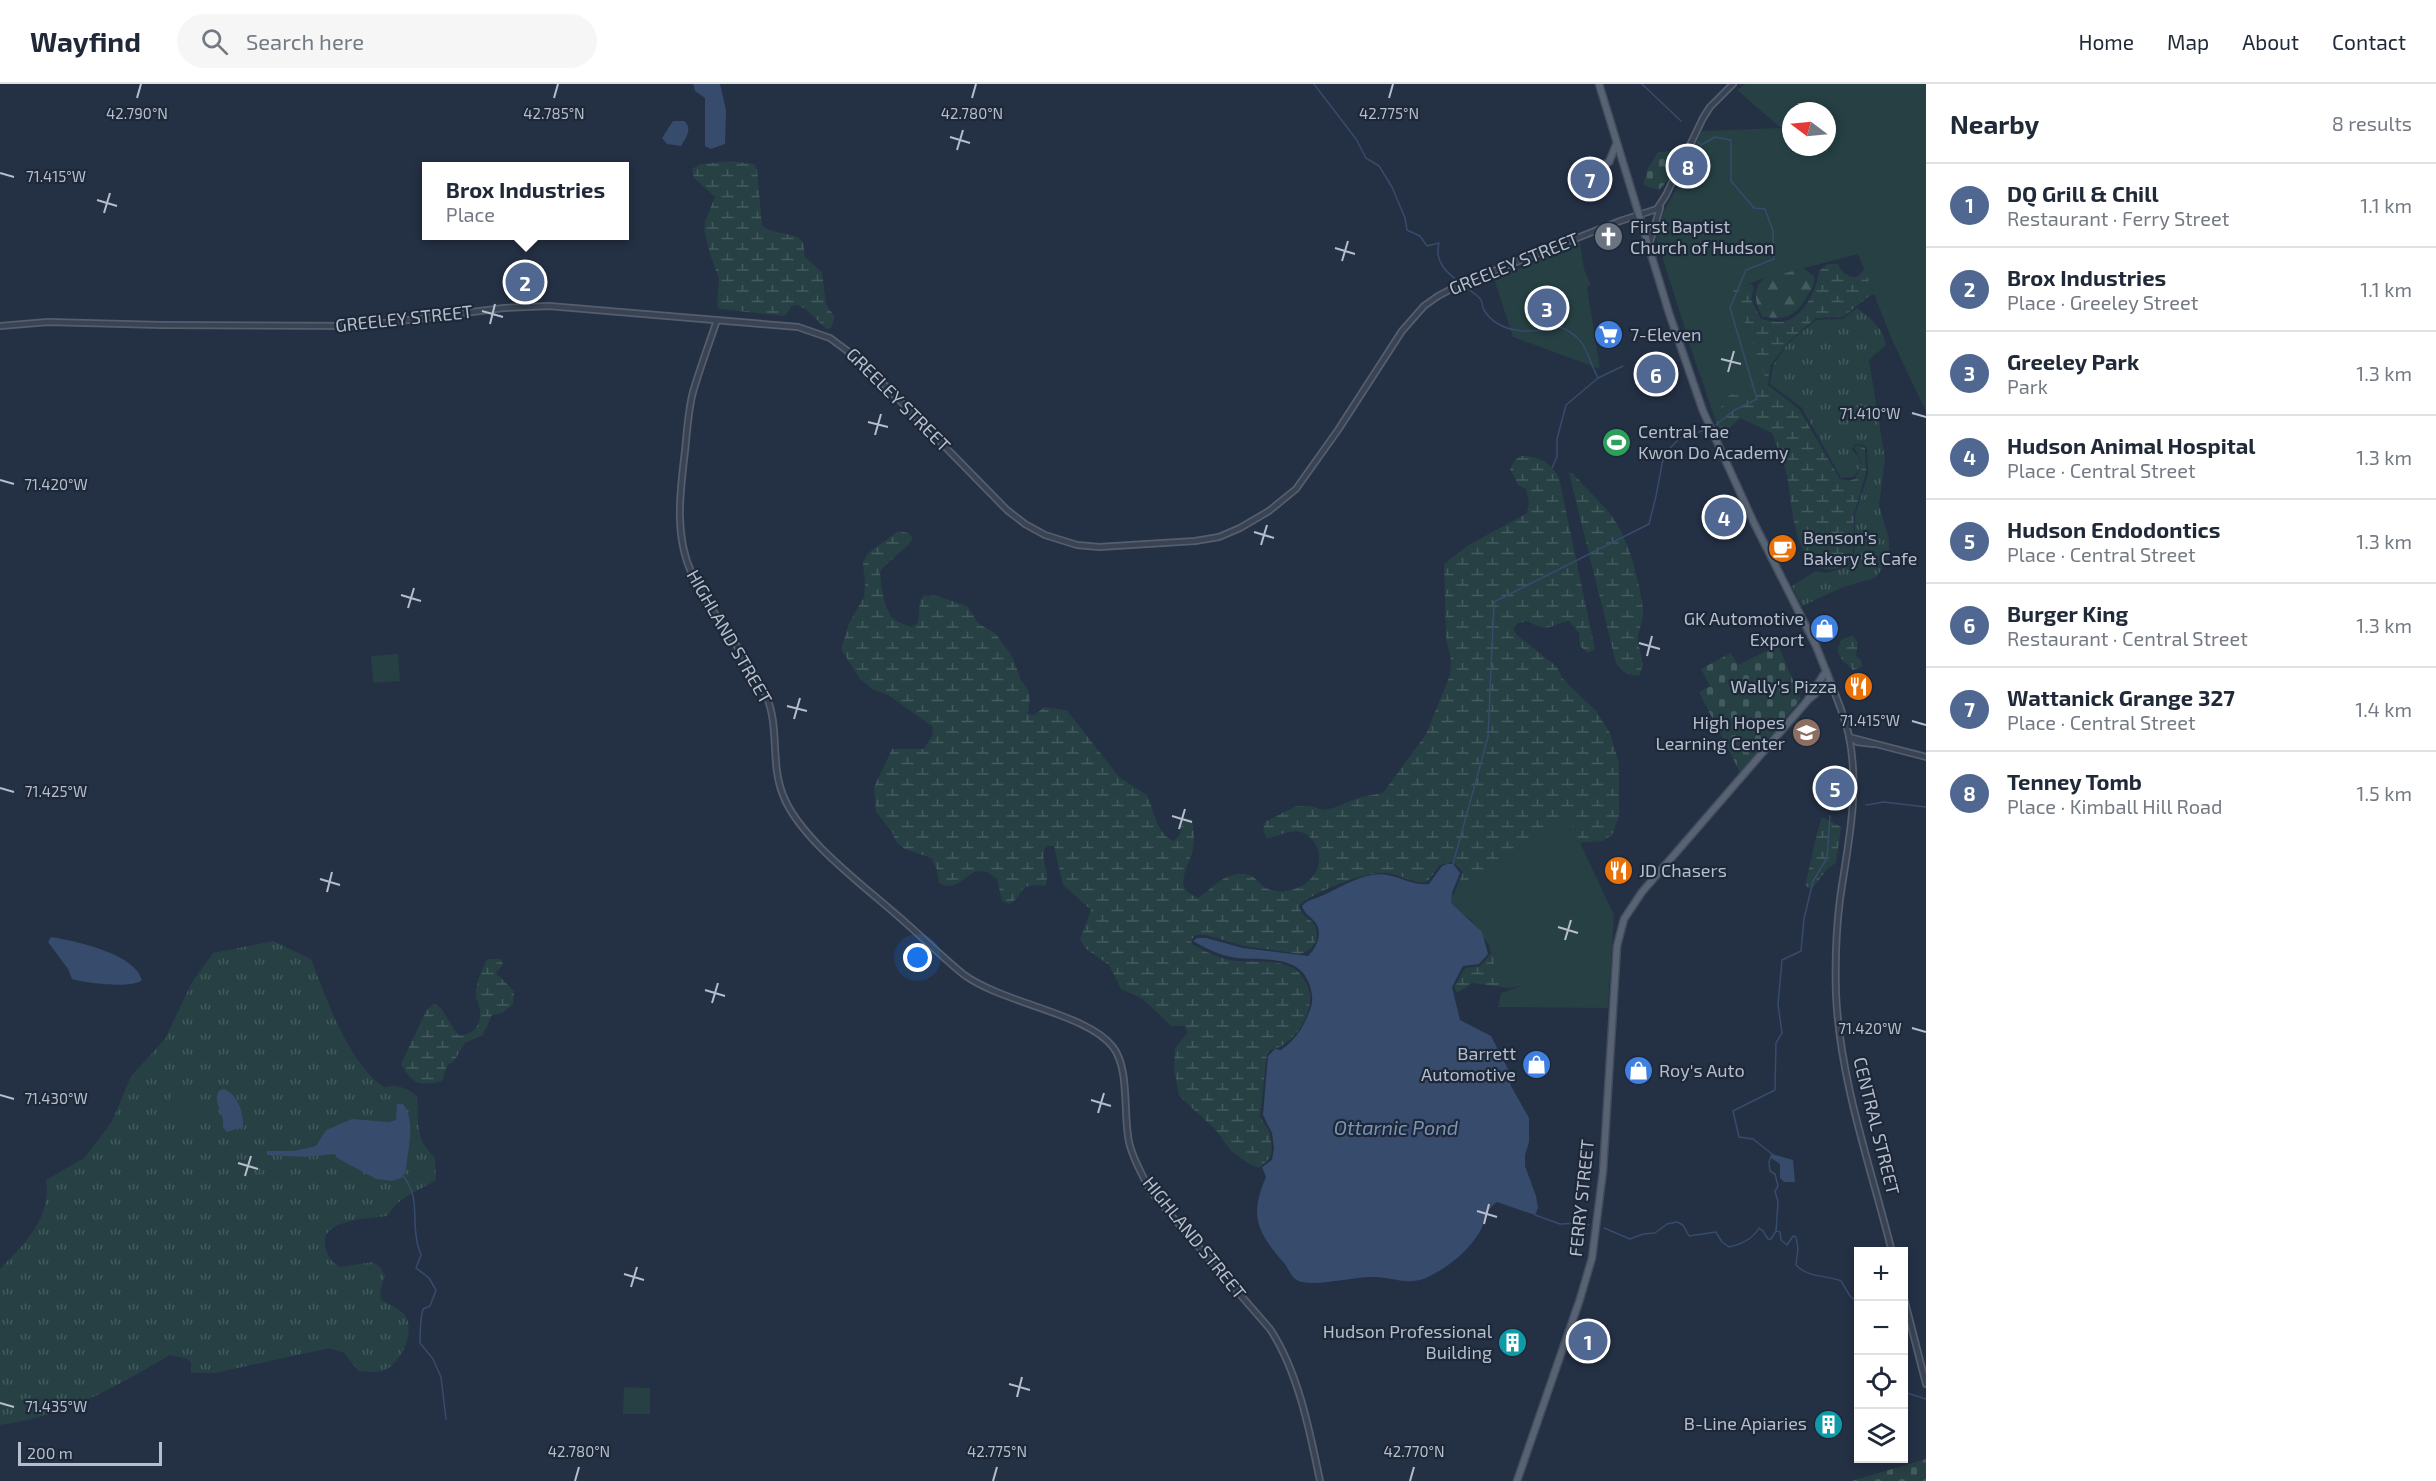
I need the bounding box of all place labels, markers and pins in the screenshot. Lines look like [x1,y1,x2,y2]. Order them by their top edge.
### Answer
pin: 8 [1668,144,1708,188]
pin: 7 [1570,156,1610,202]
place label: First Baptist Church of Hudson [1630,215,1774,258]
church icon: First Baptist Church of Hudson [1593,221,1625,253]
pin: 2 [506,260,544,304]
pin: 3 [1528,286,1566,330]
supermarket icon: 7-Eleven [1593,319,1625,351]
place label: 7-Eleven [1630,323,1702,345]
pin: 6 [1636,352,1676,396]
place label: Central Tae Kwon Do Academy [1638,420,1789,463]
sports icon: Central Tae Kwon Do Academy [1601,426,1633,458]
pin: 4 [1704,494,1744,540]
place label: Benson's Bakery & Cafe [1803,526,1917,569]
cafe icon: Benson's Bakery & Cafe [1766,532,1798,564]
place label: GK Automotive Export [1684,607,1804,650]
shop icon: GK Automotive Export [1809,613,1841,645]
restaurant icon: Wally's Pizza [1842,671,1874,703]
place label: Wally's Pizza [1730,675,1837,697]
place label: High Hopes Learning Center [1655,711,1785,754]
school or university icon: High Hopes Learning Center [1790,717,1822,749]
pin: 5 [1816,766,1854,810]
restaurant icon: JD Chasers [1602,855,1634,887]
place label: JD Chasers [1639,859,1727,881]
place label: Barrett Automotive [1421,1042,1516,1085]
shop icon: Barrett Automotive [1521,1048,1553,1080]
shop icon: Roy's Auto [1622,1055,1654,1087]
place label: Roy's Auto [1659,1059,1745,1081]
pin: 1 [1568,1318,1608,1364]
place label: Hudson Professional Building [1323,1320,1493,1363]
building icon: Hudson Professional Building [1497,1326,1529,1358]
building icon: B-Line Apiaries [1812,1408,1844,1440]
place label: B-Line Apiaries [1684,1412,1807,1434]

